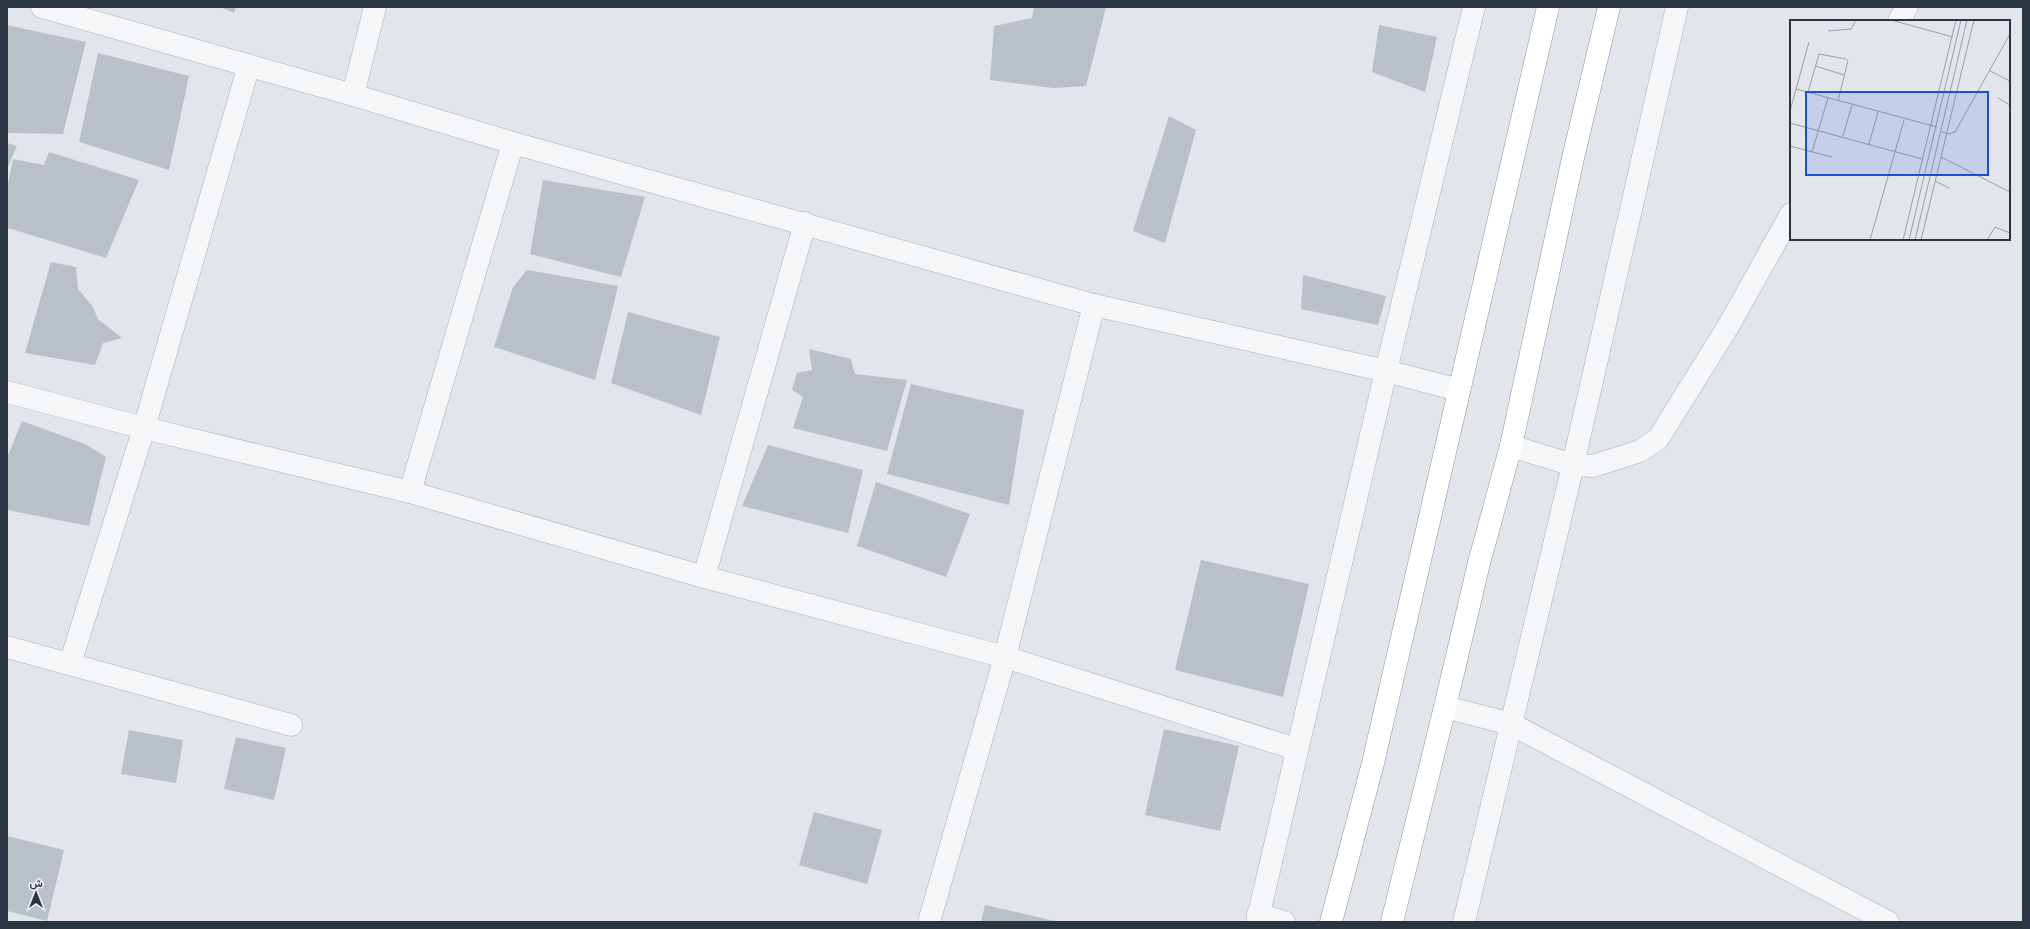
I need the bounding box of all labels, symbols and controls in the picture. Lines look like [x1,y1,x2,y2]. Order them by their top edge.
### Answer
inset map [1790,20,2010,240]
north arrow [16,873,56,913]
text: ش [29,876,43,890]

